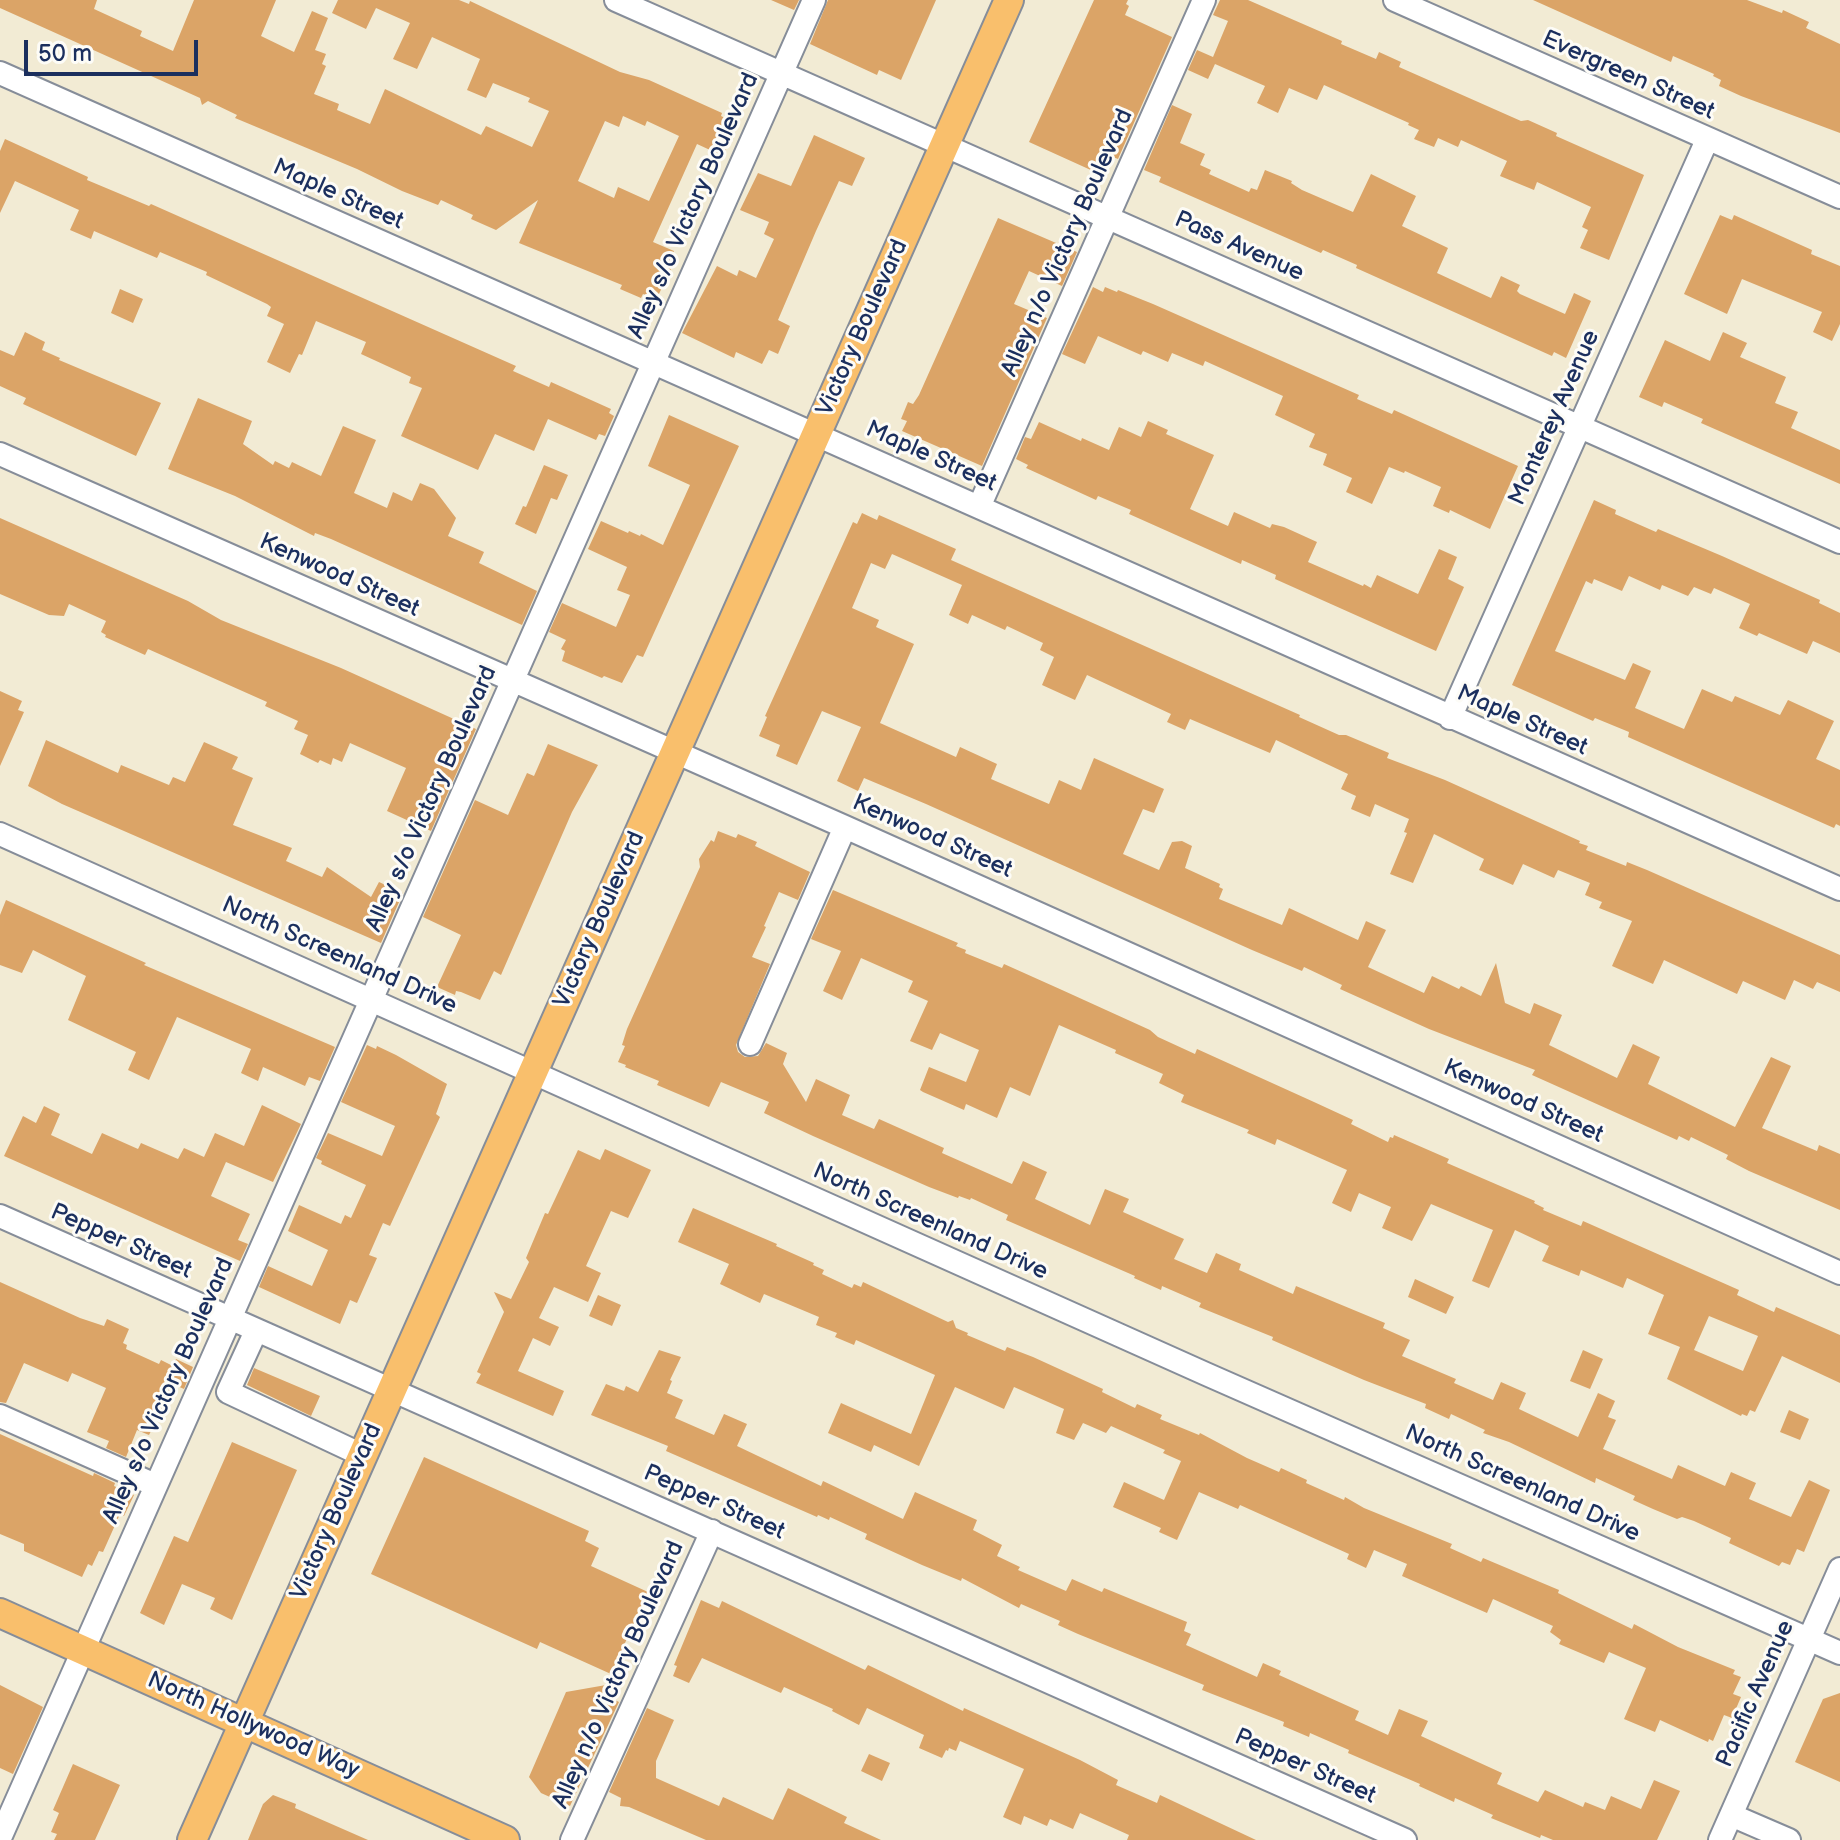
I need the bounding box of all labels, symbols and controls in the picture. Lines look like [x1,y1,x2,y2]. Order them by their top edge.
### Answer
scale bar [28,24,202,74]
street label: Evergreen Street [1537,25,1719,127]
text: 50 m [38,39,92,68]
street label: Alley s/o Victory Boulevard [622,69,766,343]
street label: Alley n/o Victory Boulevard [996,105,1140,381]
street label: Maple Street [268,153,408,237]
street label: Pass Avenue [1170,206,1308,288]
street label: Victory Boulevard [811,235,915,421]
street label: Monterey Avenue [1503,326,1607,510]
street label: Maple Street [861,415,1001,499]
street label: Kenwood Street [255,528,423,624]
street label: Alley s/o Victory Boulevard [360,662,504,936]
street label: Maple Street [1452,679,1592,763]
street label: Kenwood Street [848,789,1016,885]
street label: Victory Boulevard [548,827,652,1013]
street label: North Screenland Drive [217,891,461,1021]
street label: Kenwood Street [1439,1054,1607,1150]
street label: North Screenland Drive [808,1157,1052,1287]
street label: Pepper Street [46,1198,196,1286]
street label: Alley s/o Victory Boulevard [97,1254,241,1528]
street label: Victory Boulevard [285,1419,389,1605]
street label: North Screenland Drive [1400,1419,1644,1549]
street label: Pepper Street [639,1459,789,1547]
street label: Alley n/o Victory Boulevard [547,1537,691,1813]
street label: Pacific Avenue [1711,1616,1801,1772]
street label: North Hollywood Way [143,1666,363,1786]
street label: Pepper Street [1230,1723,1380,1811]

